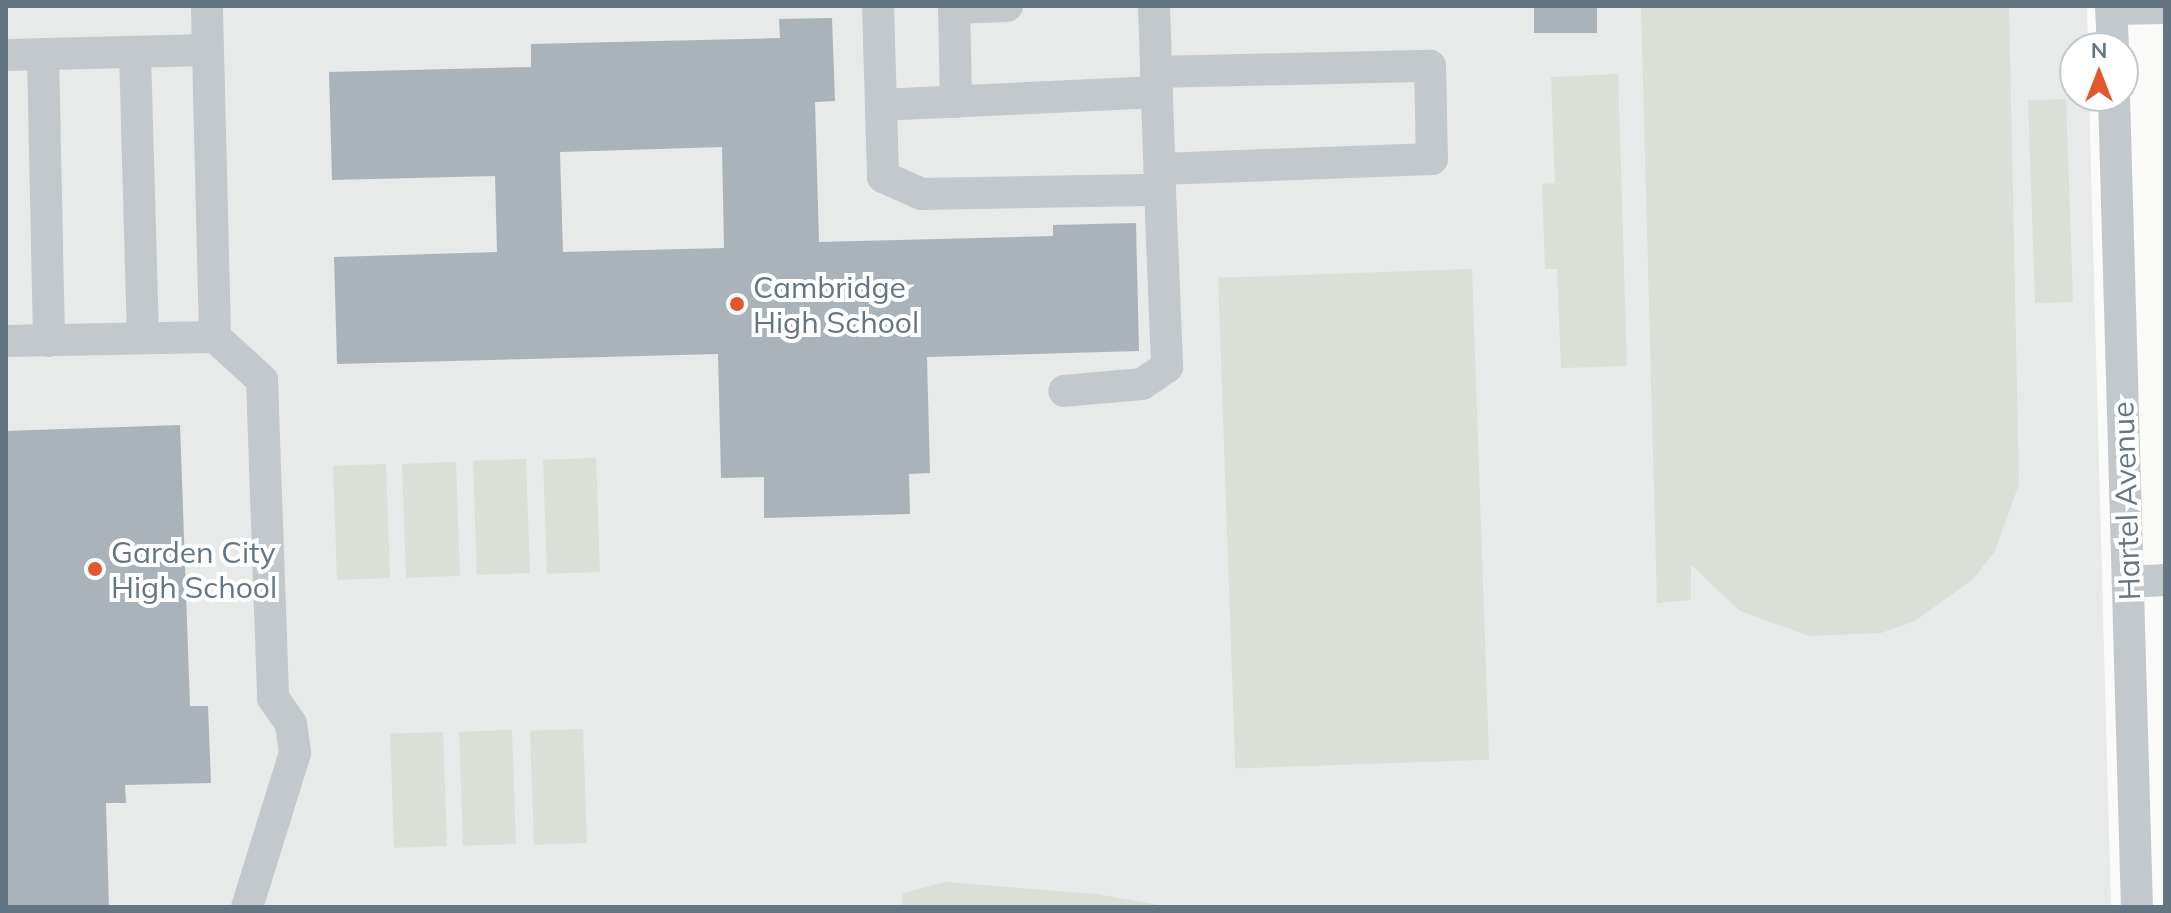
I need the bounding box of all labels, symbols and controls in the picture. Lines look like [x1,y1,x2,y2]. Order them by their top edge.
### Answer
north arrow [2059,32,2139,112]
text: N [2091,36,2107,64]
place label: Cambridge High School [753,269,919,340]
marker: Cambridge High School [728,295,746,313]
street label: Hartel Avenue [2105,401,2147,601]
place label: Garden City High School [111,534,277,604]
marker: Garden City High School [86,560,104,578]

